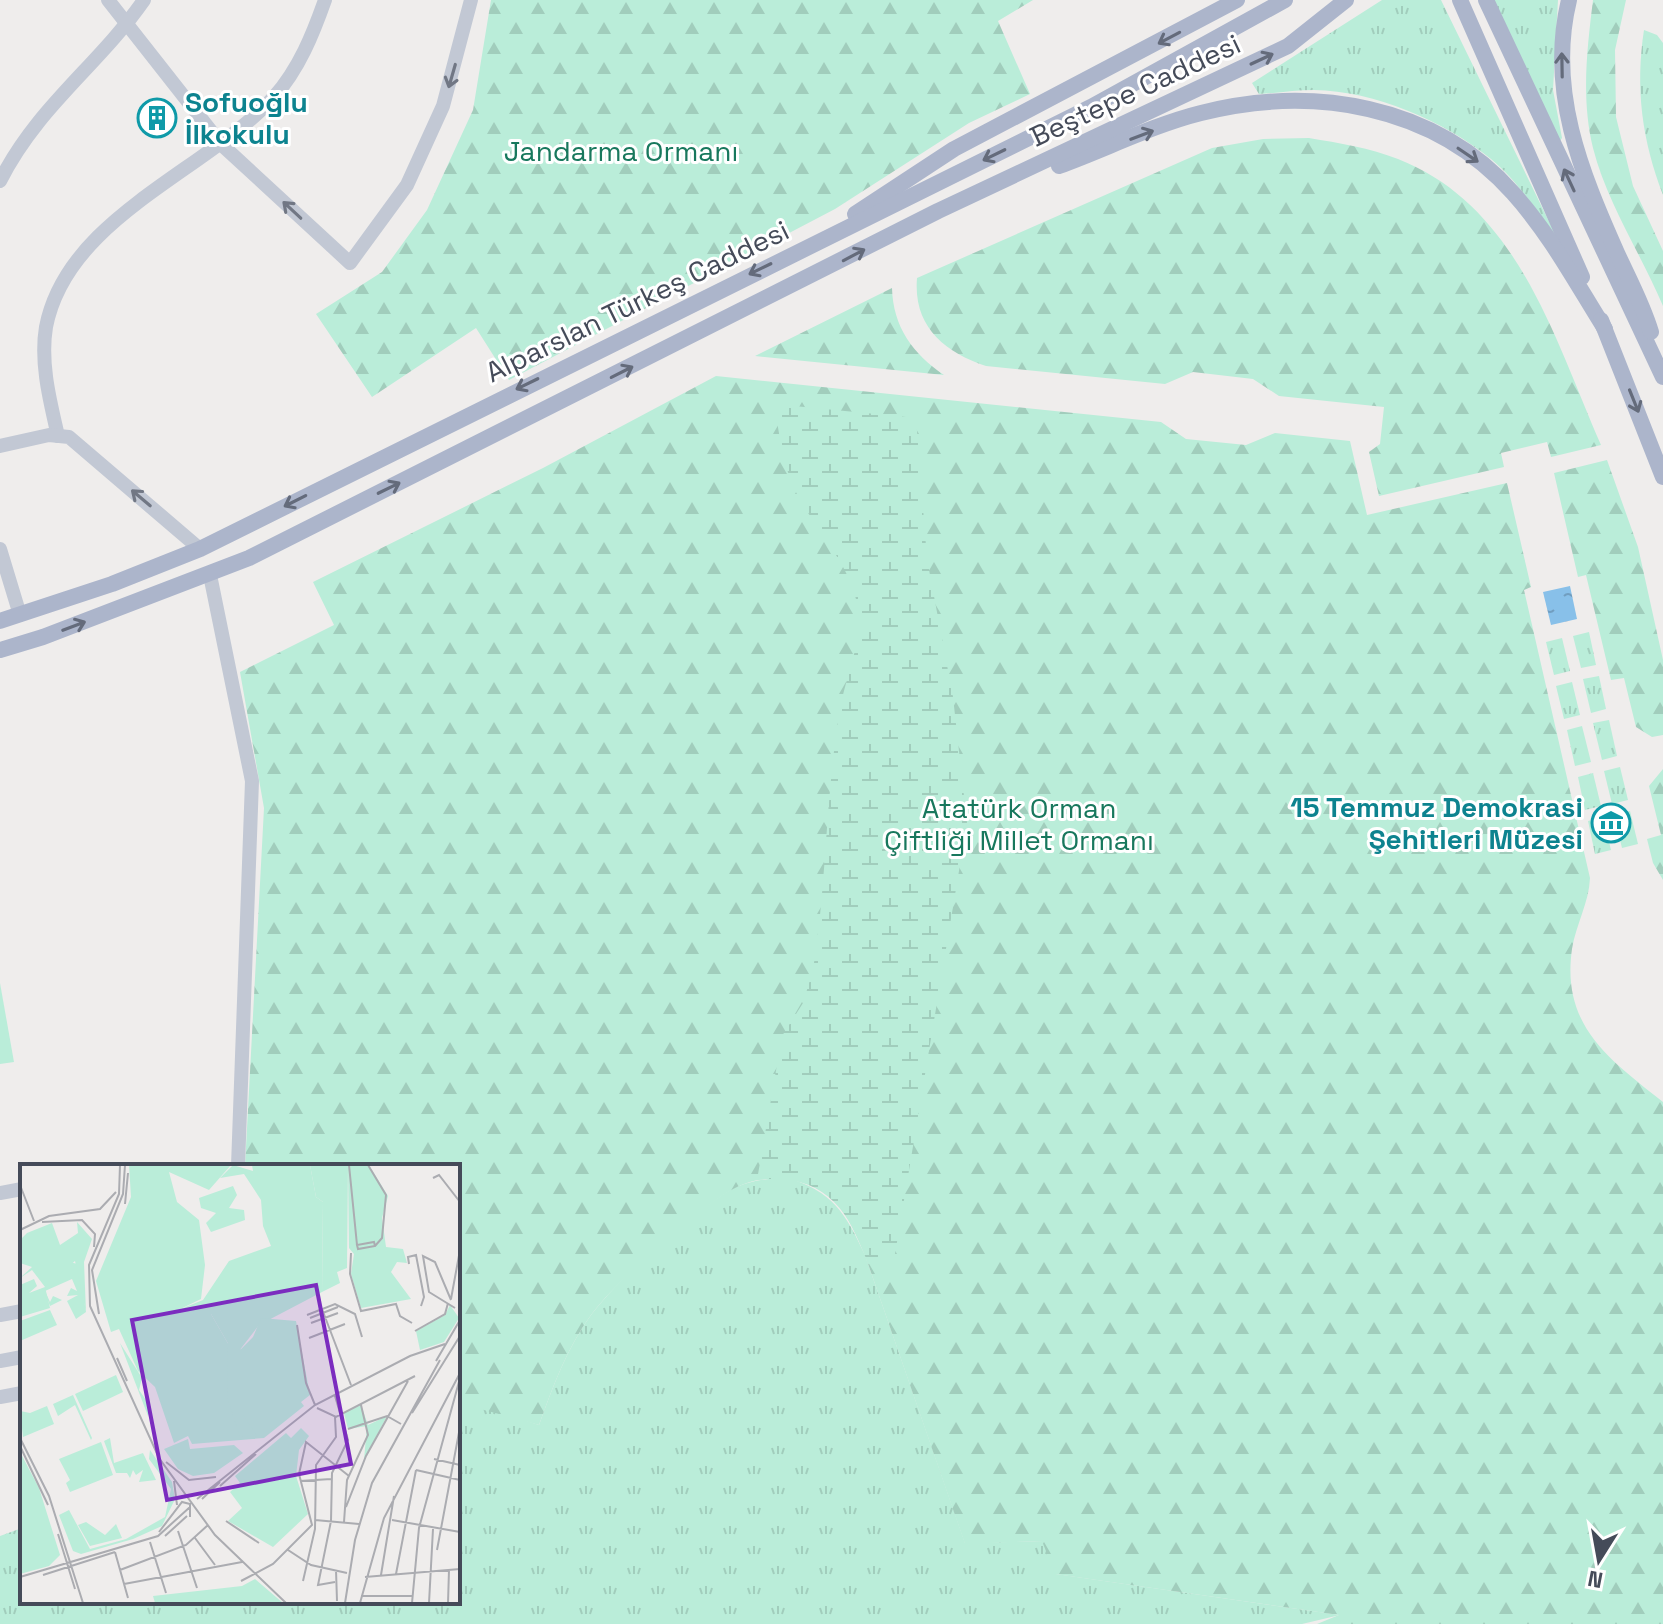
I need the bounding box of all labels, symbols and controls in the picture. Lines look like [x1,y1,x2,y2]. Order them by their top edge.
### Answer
street label: Beştepe Caddesi [1024,25,1246,155]
one-way arrow [1158,30,1181,46]
one-way arrow [1249,51,1273,66]
one-way arrow [1554,52,1570,79]
one-way arrow [444,62,459,88]
place label: Sofuoğlu İlkokulu [185,84,308,152]
building icon: Sofuoğlu İlkokulu [136,97,178,139]
one-way arrow [1129,127,1154,141]
park label: Jandarma Ormanı [504,133,738,169]
one-way arrow [1457,147,1479,163]
one-way arrow [982,148,1006,163]
one-way arrow [1561,169,1576,193]
one-way arrow [283,201,303,219]
street label: Alparslan Türkeş Caddesi [479,212,795,390]
one-way arrow [841,246,865,262]
one-way arrow [749,262,773,278]
one-way arrow [609,364,633,379]
one-way arrow [515,377,539,392]
one-way arrow [1628,388,1643,413]
one-way arrow [377,480,401,496]
one-way arrow [131,489,151,507]
one-way arrow [283,494,307,509]
one-way arrow [61,618,86,632]
place label: 15 Temmuz Demokrasi Şehitleri Müzesi [1290,789,1583,857]
park label: Atatürk Orman Çiftliği Millet Ormanı [884,790,1154,858]
museum icon: 15 Temmuz Demokrasi Şehitleri Müzesi [1590,802,1632,844]
inset map [20,1164,460,1604]
north arrow [1559,1520,1639,1600]
text: N [1585,1564,1605,1595]

